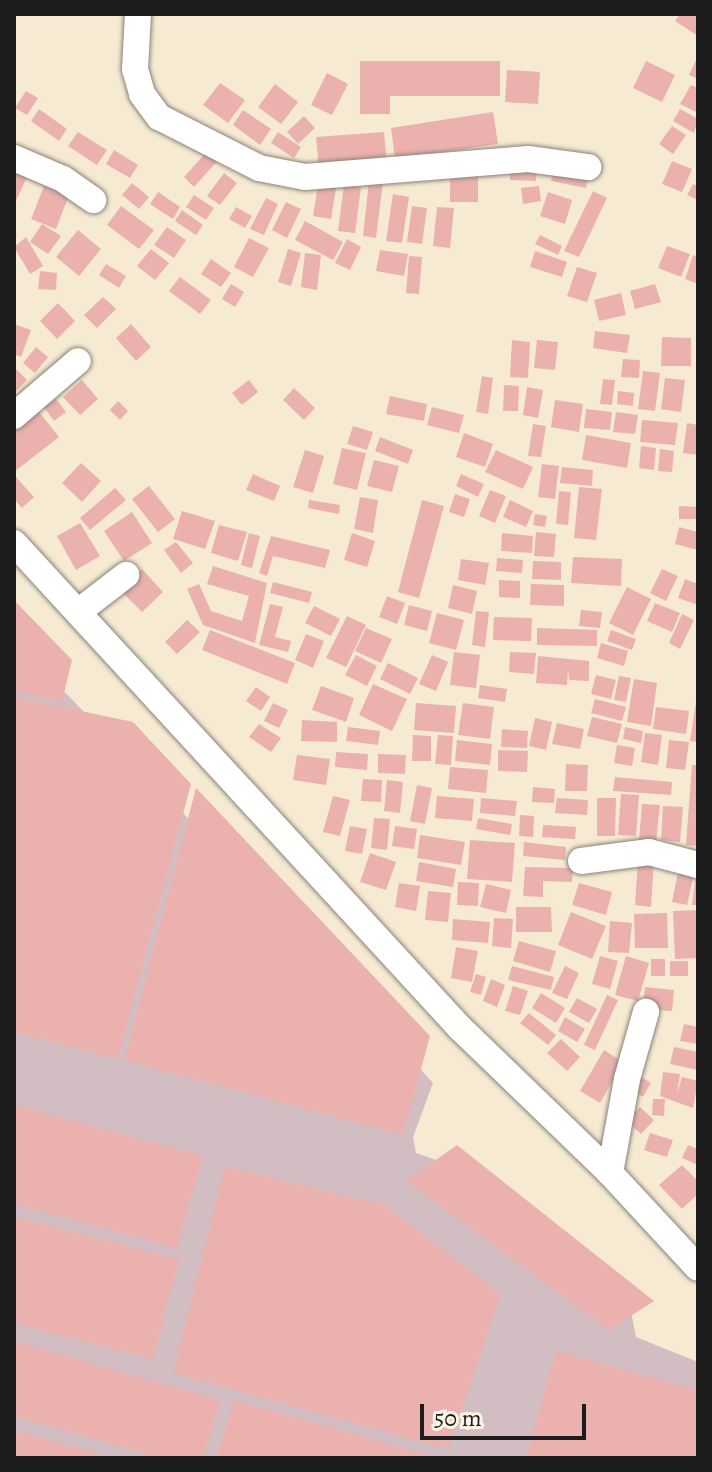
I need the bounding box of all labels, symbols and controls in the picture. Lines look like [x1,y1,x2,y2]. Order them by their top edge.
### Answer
scale bar [424,1388,590,1438]
text: 50 m [434,1402,482,1434]

